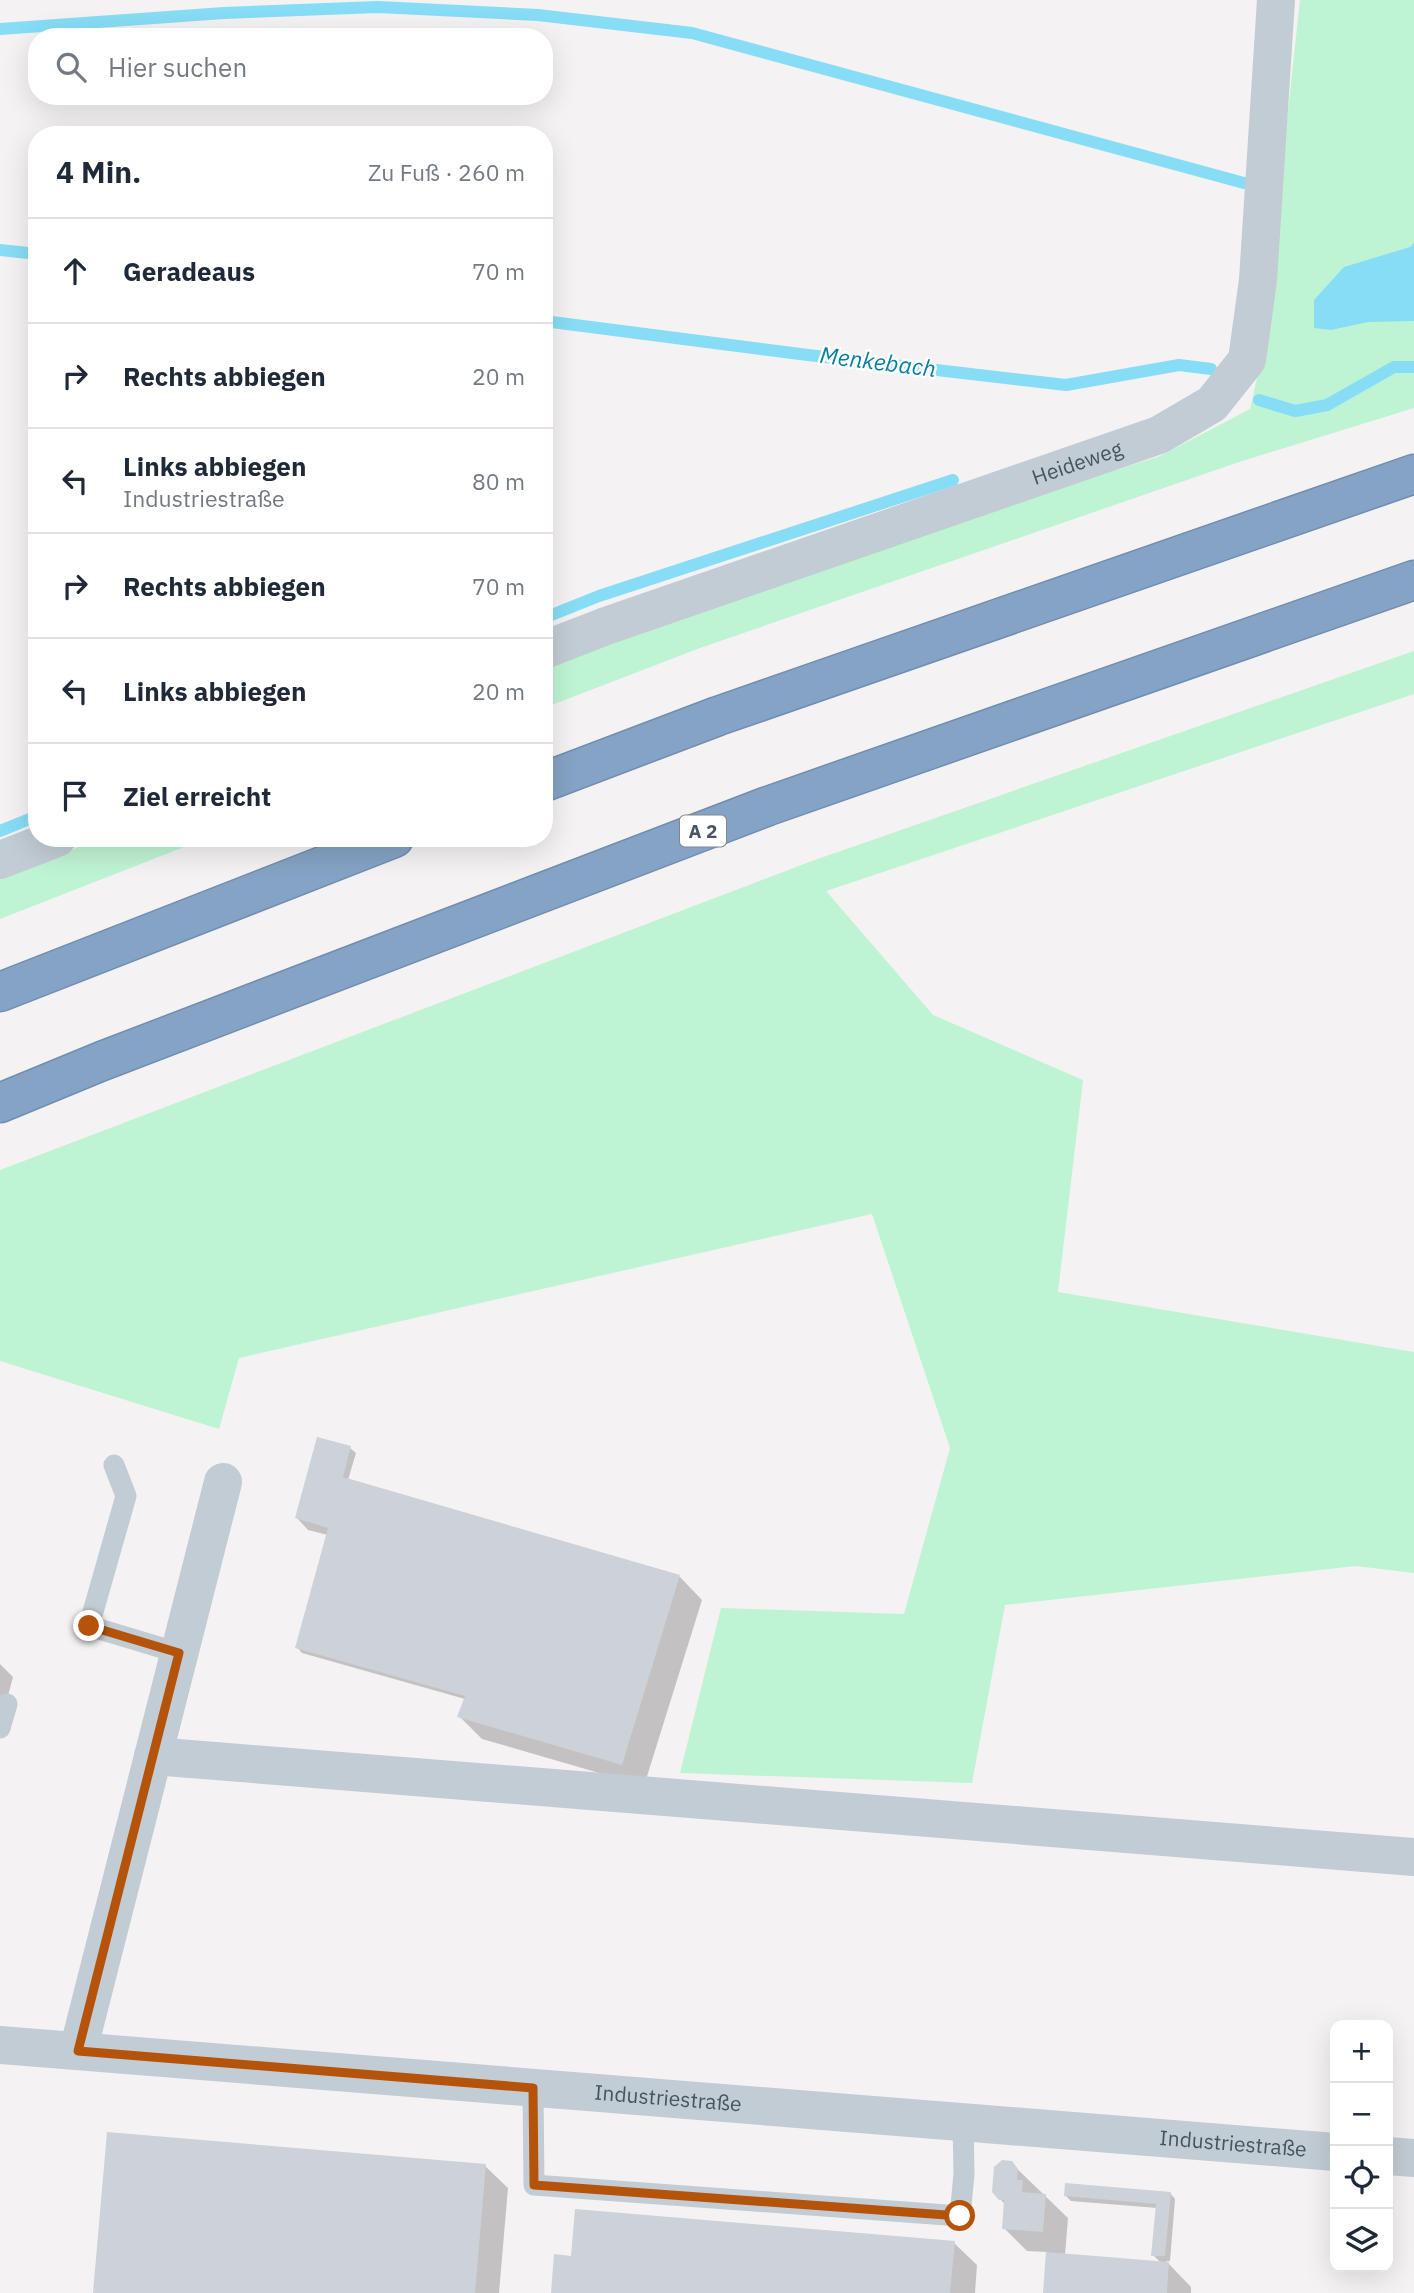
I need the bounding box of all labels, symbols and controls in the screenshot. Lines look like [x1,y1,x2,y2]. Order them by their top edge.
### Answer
search box [28,28,553,105]
icon: search [52,48,90,86]
text: Hier suchen [108,50,247,84]
text: 4 Min. [56,152,141,191]
text: Zu Fuß · 260 m [368,157,525,187]
icon: ahead [56,252,94,290]
text: Geradeaus [123,254,255,288]
text: 70 m [472,256,525,286]
water label: Menkebach [818,339,938,383]
icon: right [56,357,94,395]
text: Rechts abbiegen [123,359,326,393]
text: 20 m [472,361,525,391]
street label: Heideweg [1028,434,1126,491]
text: Links abbiegen [123,449,306,483]
icon: left [56,462,94,500]
text: 80 m [472,466,525,496]
text: Industriestraße [123,483,285,513]
icon: right [56,567,94,605]
text: Rechts abbiegen [123,569,326,603]
text: 70 m [472,571,525,601]
icon: left [56,672,94,710]
text: Links abbiegen [123,674,306,708]
text: 20 m [472,676,525,706]
icon: arrive [56,777,94,815]
text: Ziel erreicht [123,779,271,813]
road number: A 2 [680,816,726,846]
route end [73,1610,104,1641]
map controls [1330,2020,1393,2272]
button: + [1330,2020,1393,2083]
street label: Industriestraße [593,2078,743,2117]
button: − [1330,2083,1393,2146]
street label: Industriestraße [1158,2123,1308,2163]
button: locate [1330,2146,1393,2209]
route start [944,2200,975,2231]
button: layers [1330,2209,1393,2272]

